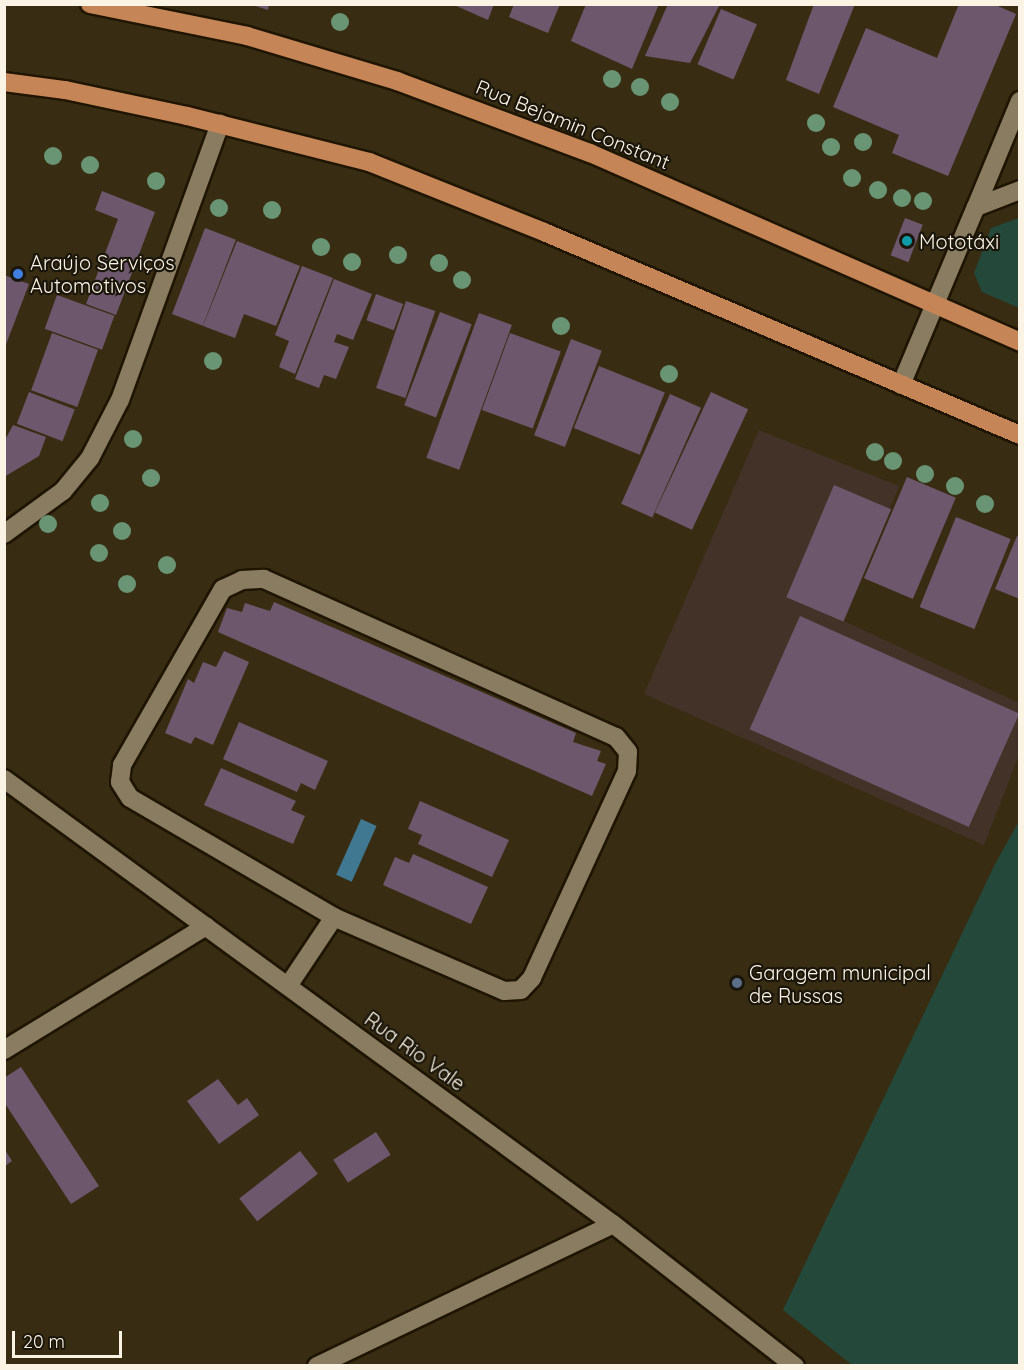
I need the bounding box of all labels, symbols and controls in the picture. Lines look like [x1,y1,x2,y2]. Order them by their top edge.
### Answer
street label: Rua Bejamin Constant [473,74,673,174]
place label: Mototáxi [919,229,999,253]
marker: Mototáxi [900,234,914,248]
place label: Araújo Serviços Automotivos [30,250,175,297]
marker: Araújo Serviços Automotivos [11,267,25,281]
place label: Garagem municipal de Russas [749,960,931,1007]
marker: Garagem municipal de Russas [730,976,744,990]
street label: Rua Rio Vale [360,1007,470,1095]
scale bar [15,1319,124,1357]
text: 20 m [23,1330,65,1353]

